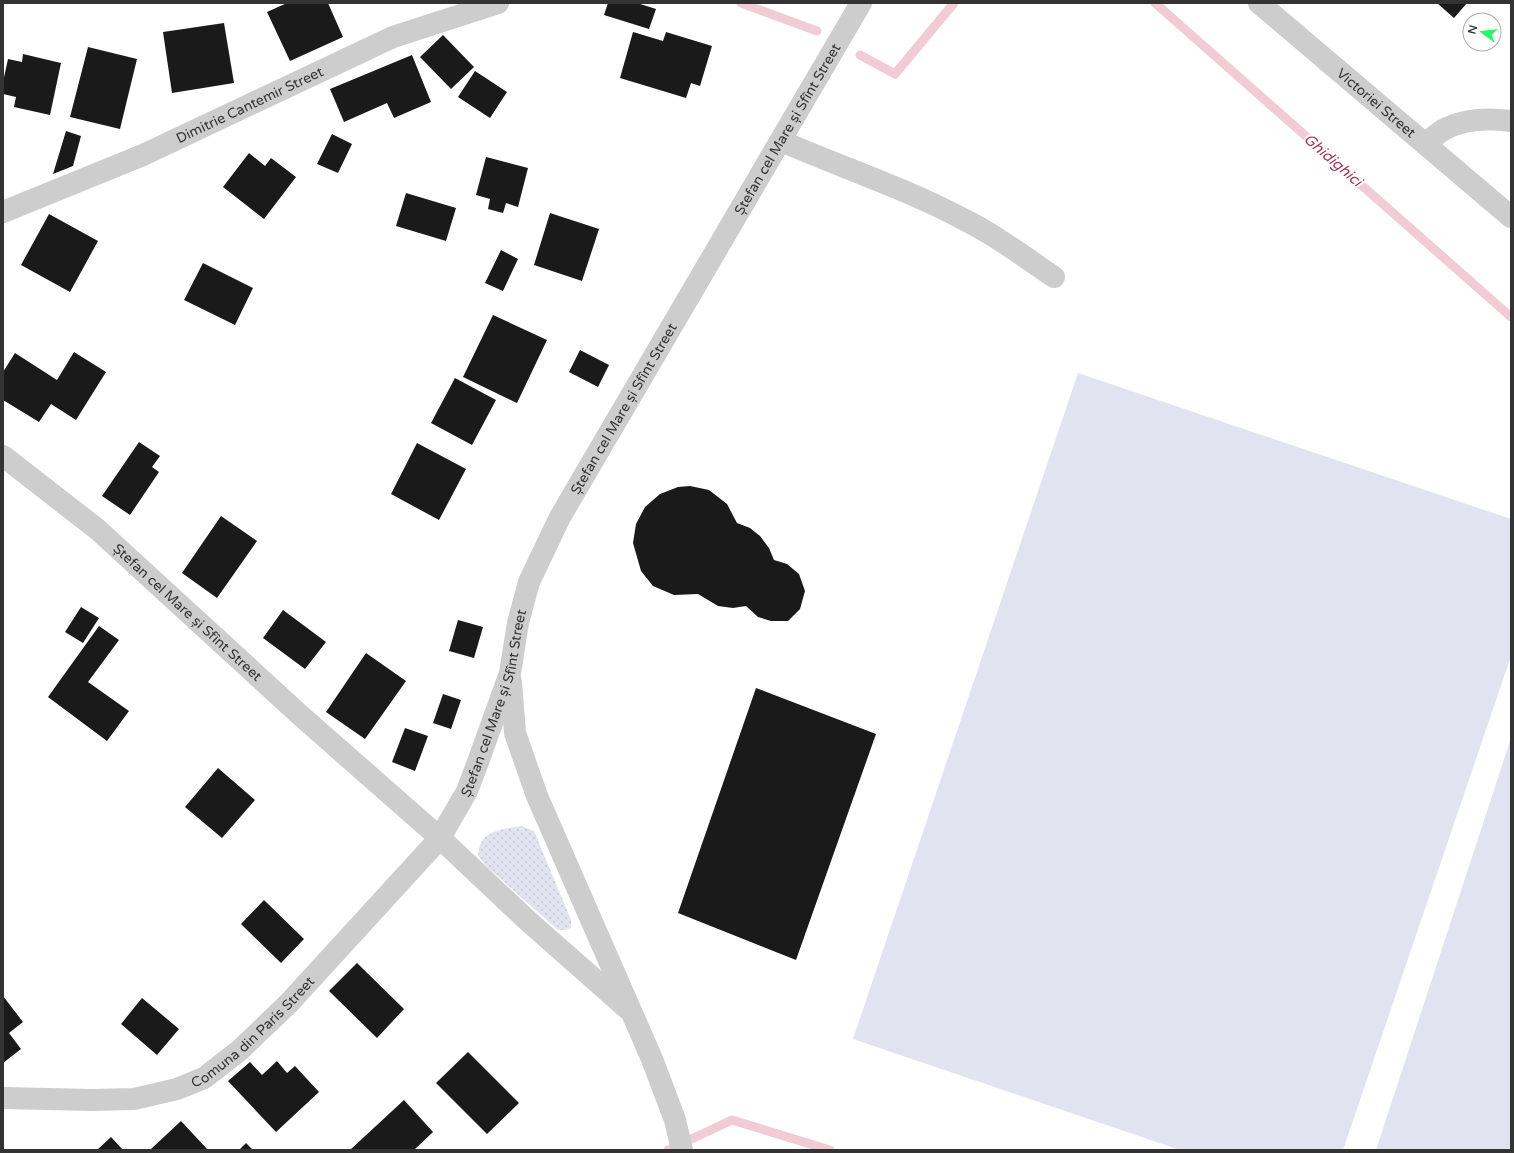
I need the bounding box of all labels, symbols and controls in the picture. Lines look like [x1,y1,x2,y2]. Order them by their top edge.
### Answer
north arrow [1462,12,1502,52]
text: N [1465,24,1480,35]
street label: Ștefan cel Mare și Sfînt Street [730,40,844,218]
street label: Dimitrie Cantemir Street [173,62,326,147]
street label: Victoriei Street [1333,64,1420,141]
water label: Ghidighici [1300,130,1368,192]
street label: Ștefan cel Mare și Sfînt Street [567,319,681,497]
street label: Ștefan cel Mare și Sfînt Street [110,540,266,685]
street label: Ștefan cel Mare și Sfînt Street [457,607,530,800]
street label: Comuna din Paris Street [188,972,318,1091]

